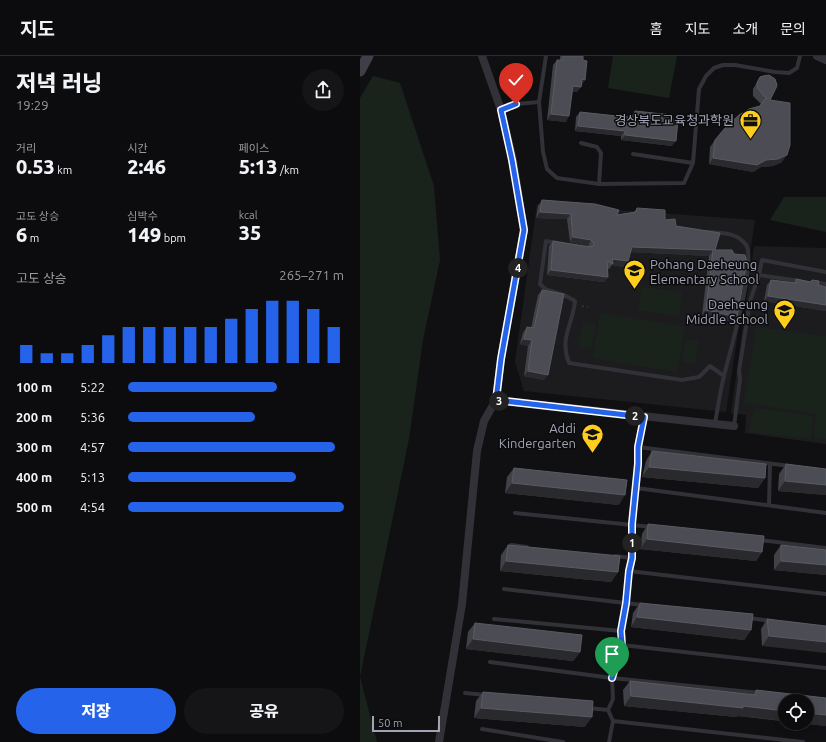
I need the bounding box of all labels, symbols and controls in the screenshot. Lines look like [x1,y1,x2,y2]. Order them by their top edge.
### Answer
text: 지도 [20,18,55,40]
text: 홈 [650,21,663,37]
text: 지도 [685,21,710,37]
text: 소개 [732,21,758,37]
text: 문의 [780,21,806,37]
pin [499,63,533,104]
button: share [302,69,344,111]
icon: check [505,69,527,91]
text: 저녁 러닝 [16,70,102,95]
text: 19:29 [16,98,49,112]
office icon: 경상북도교육청과학원 [737,107,763,140]
place label: 경상북도교육청과학원 [614,113,734,127]
text: 거리 [16,142,36,154]
text: 시간 [127,142,148,154]
text: 페이스 [239,142,269,154]
text: 0.53 [16,155,55,178]
text: 2:46 [127,155,166,178]
text: 5:13 [239,155,277,178]
text: km [55,164,72,176]
text: /km [277,164,299,176]
text: kcal [239,209,258,221]
text: 고도 상승 [16,210,59,222]
text: 심박수 [127,210,158,222]
text: 35 [239,221,261,244]
text: 6 [16,223,27,246]
text: 149 [127,223,161,246]
text: m [27,232,39,244]
text: bpm [161,232,186,244]
place label: Pohang Daeheung Elementary School [650,257,759,286]
pin: 4 [508,258,528,278]
school or university icon: Pohang Daeheung Elementary School [621,258,647,291]
text: 4 [515,262,521,274]
text: 265–271 m [279,268,344,282]
text: 고도 상승 [16,271,67,285]
place label: Daeheung Middle School [686,297,769,326]
school or university icon: Daeheung Middle School [771,298,797,331]
text: 100 m [16,380,52,394]
text: 5:22 [80,380,105,394]
pin: 3 [489,391,509,411]
text: 3 [496,395,502,407]
pin: 2 [625,406,645,426]
text: 200 m [16,410,52,424]
text: 5:36 [80,410,105,424]
text: 2 [632,410,638,422]
place label: Addi Kindergarten [499,421,576,450]
school or university icon: Addi Kindergarten [579,422,605,455]
text: 300 m [16,440,52,454]
text: 4:57 [80,440,105,454]
text: 400 m [16,470,52,484]
text: 5:13 [80,470,105,484]
text: 500 m [16,500,52,514]
text: 4:54 [80,500,105,514]
pin: 1 [622,533,642,553]
text: 1 [629,537,635,549]
pin [595,637,629,678]
icon: arrive [601,643,623,665]
button: 저장 [16,688,176,734]
button: 공유 [184,688,344,734]
map controls [778,694,814,730]
button: locate [778,694,814,730]
scale bar [372,714,440,733]
text: 50 m [378,717,402,729]

